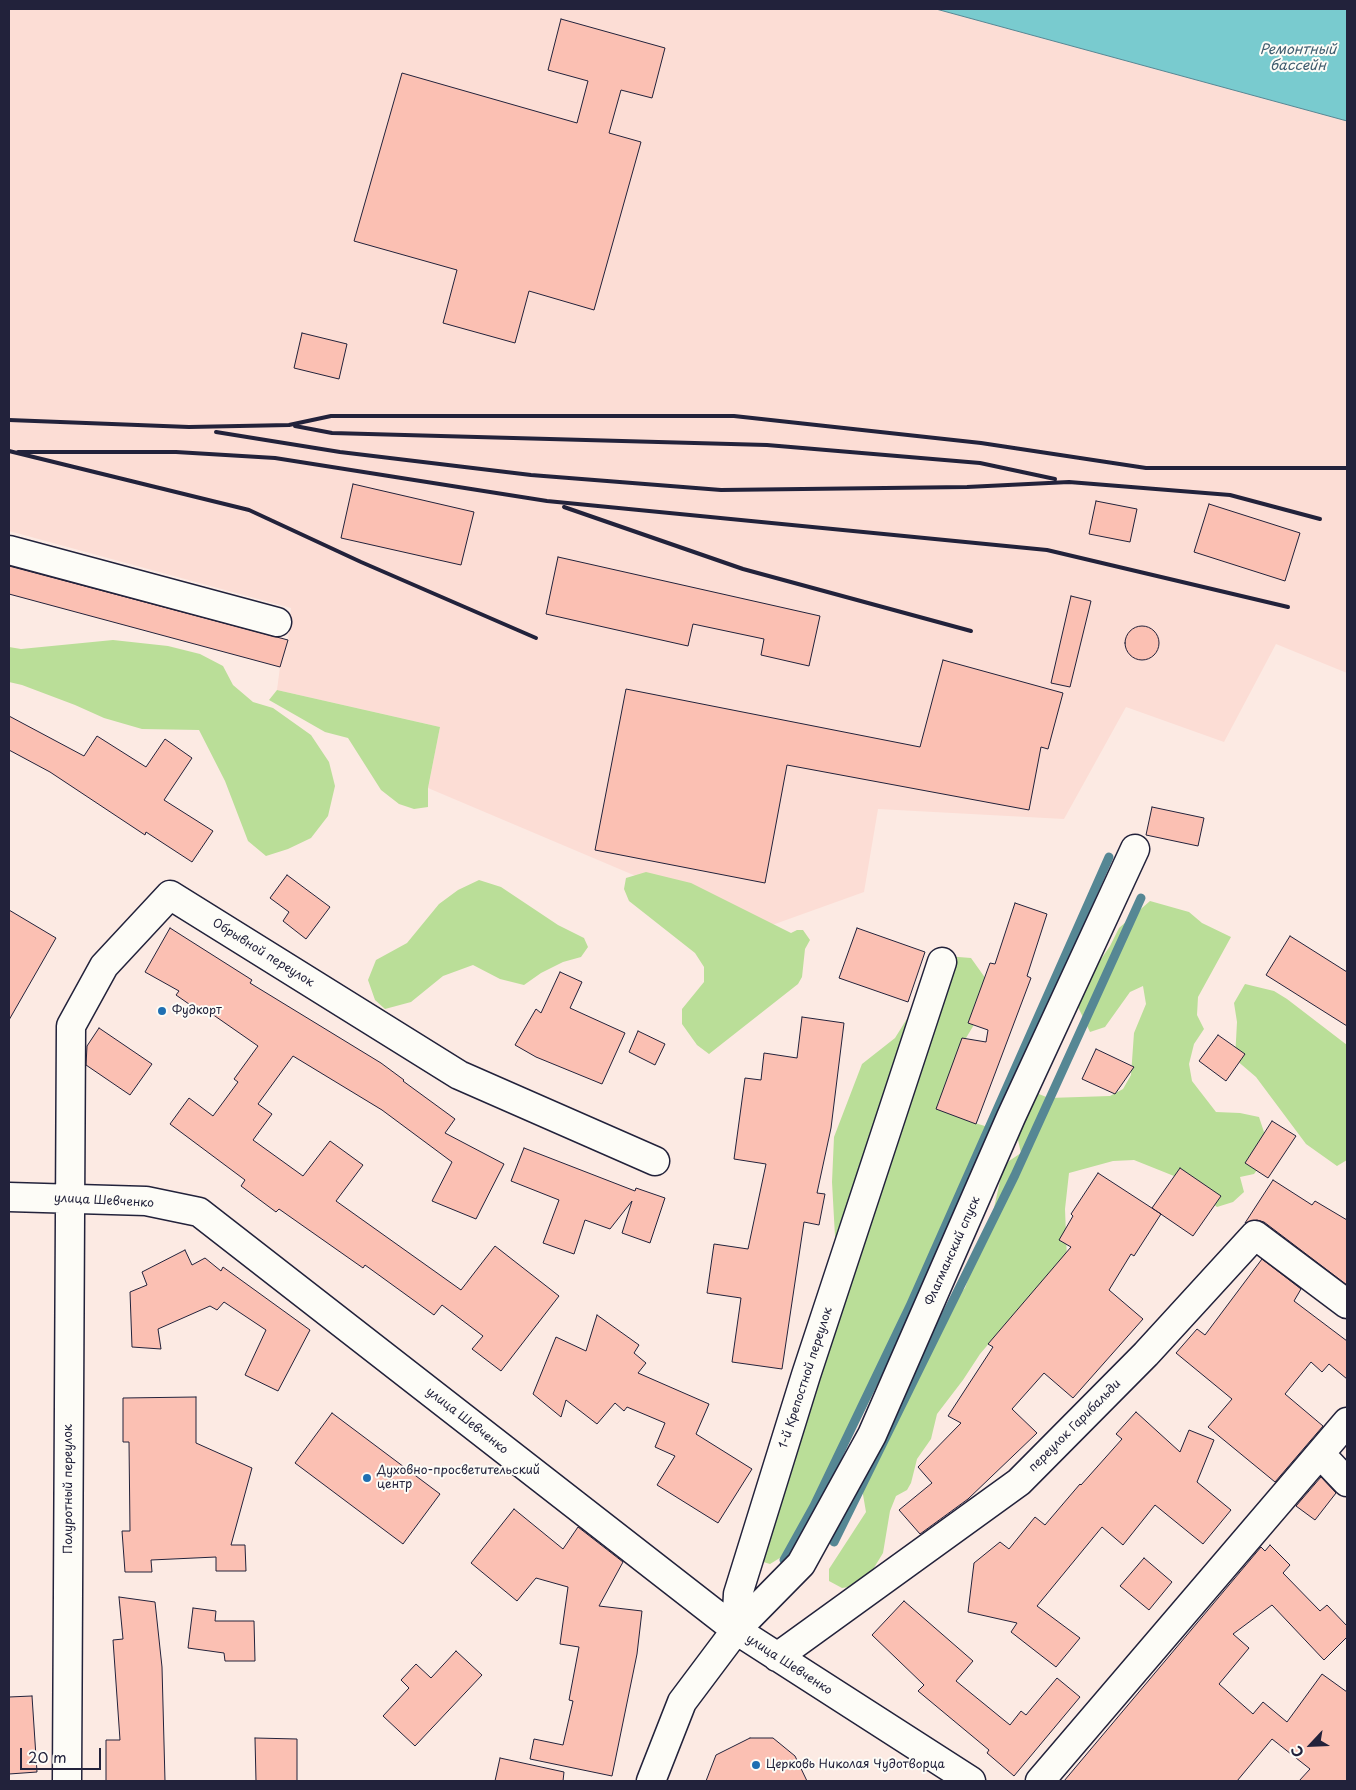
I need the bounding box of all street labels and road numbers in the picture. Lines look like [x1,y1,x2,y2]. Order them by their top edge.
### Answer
street label: Обрывной переулок [209,916,317,990]
street label: улица Шевченко [54,1191,154,1211]
street label: Флагманский спуск [922,1194,984,1308]
street label: 1-й Крепостной переулок [776,1305,836,1451]
street label: переулок Гарибальди [1026,1377,1124,1475]
street label: улица Шевченко [423,1385,511,1457]
street label: Полуротный переулок [62,1424,76,1554]
street label: улица Шевченко [743,1632,835,1698]

